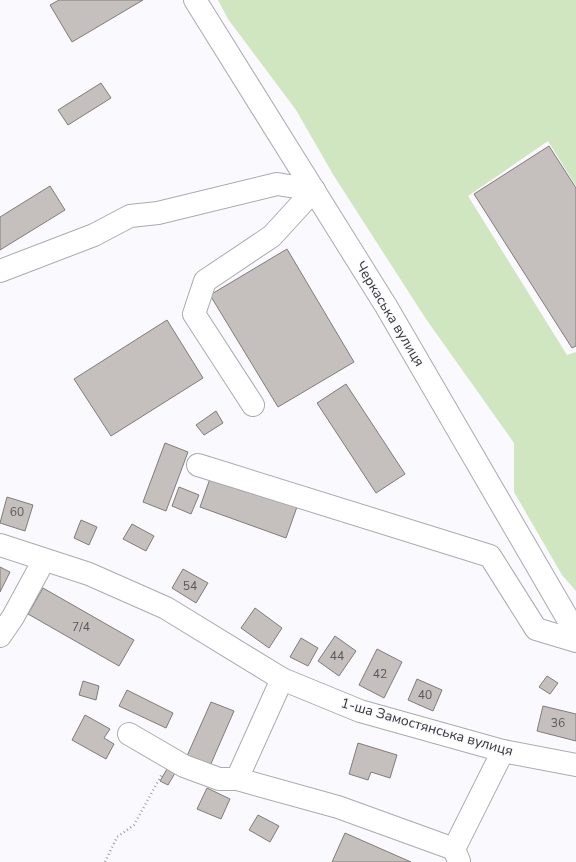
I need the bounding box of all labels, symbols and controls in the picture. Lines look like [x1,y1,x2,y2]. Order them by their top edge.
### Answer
street label: Черкаська вулиця [351,258,429,370]
house number: 60 [10,504,24,520]
house number: 54 [183,578,197,594]
house number: 7/4 [72,619,90,635]
house number: 44 [330,648,344,664]
house number: 42 [373,666,387,682]
house number: 40 [418,687,432,703]
street label: 1-ша Замостянська вулиця [339,693,515,761]
house number: 36 [551,715,565,731]

